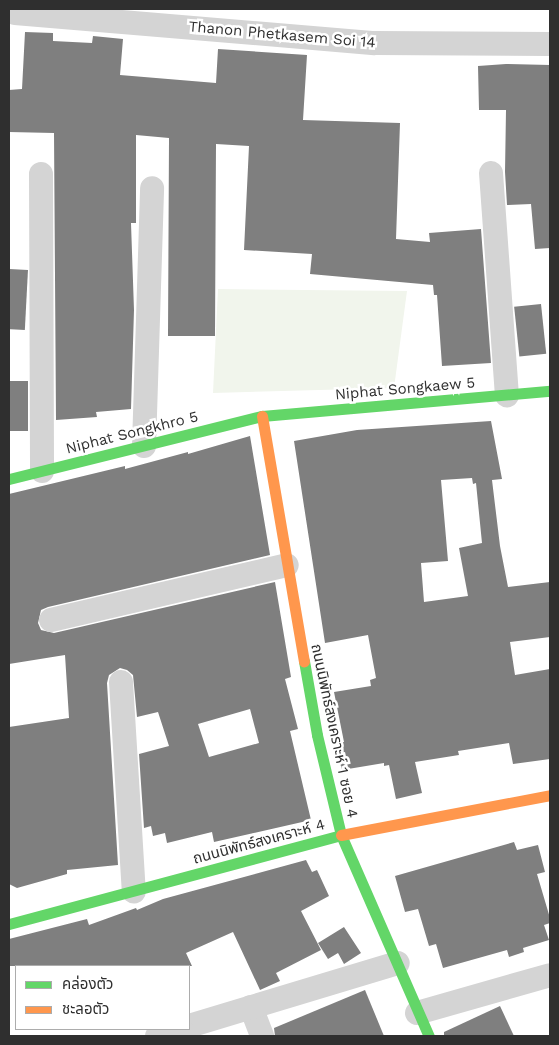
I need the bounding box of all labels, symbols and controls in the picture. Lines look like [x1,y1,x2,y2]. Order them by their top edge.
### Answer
street label: Thanon Phetkasem Soi 14 [188,18,376,52]
street label: Niphat Songkaew 5 [334,374,476,404]
street label: Niphat Songkhro 5 [64,408,200,458]
street label: ถนนนิพัทธ์สงเคราะห์ 1 ซอย 4 [307,642,361,820]
street label: ถนนนิพัทธ์สงเคราะห์ 4 [191,816,327,868]
legend [15,965,190,1030]
text: คล่องตัว [62,975,113,993]
text: ชะลอตัว [62,1000,109,1018]

